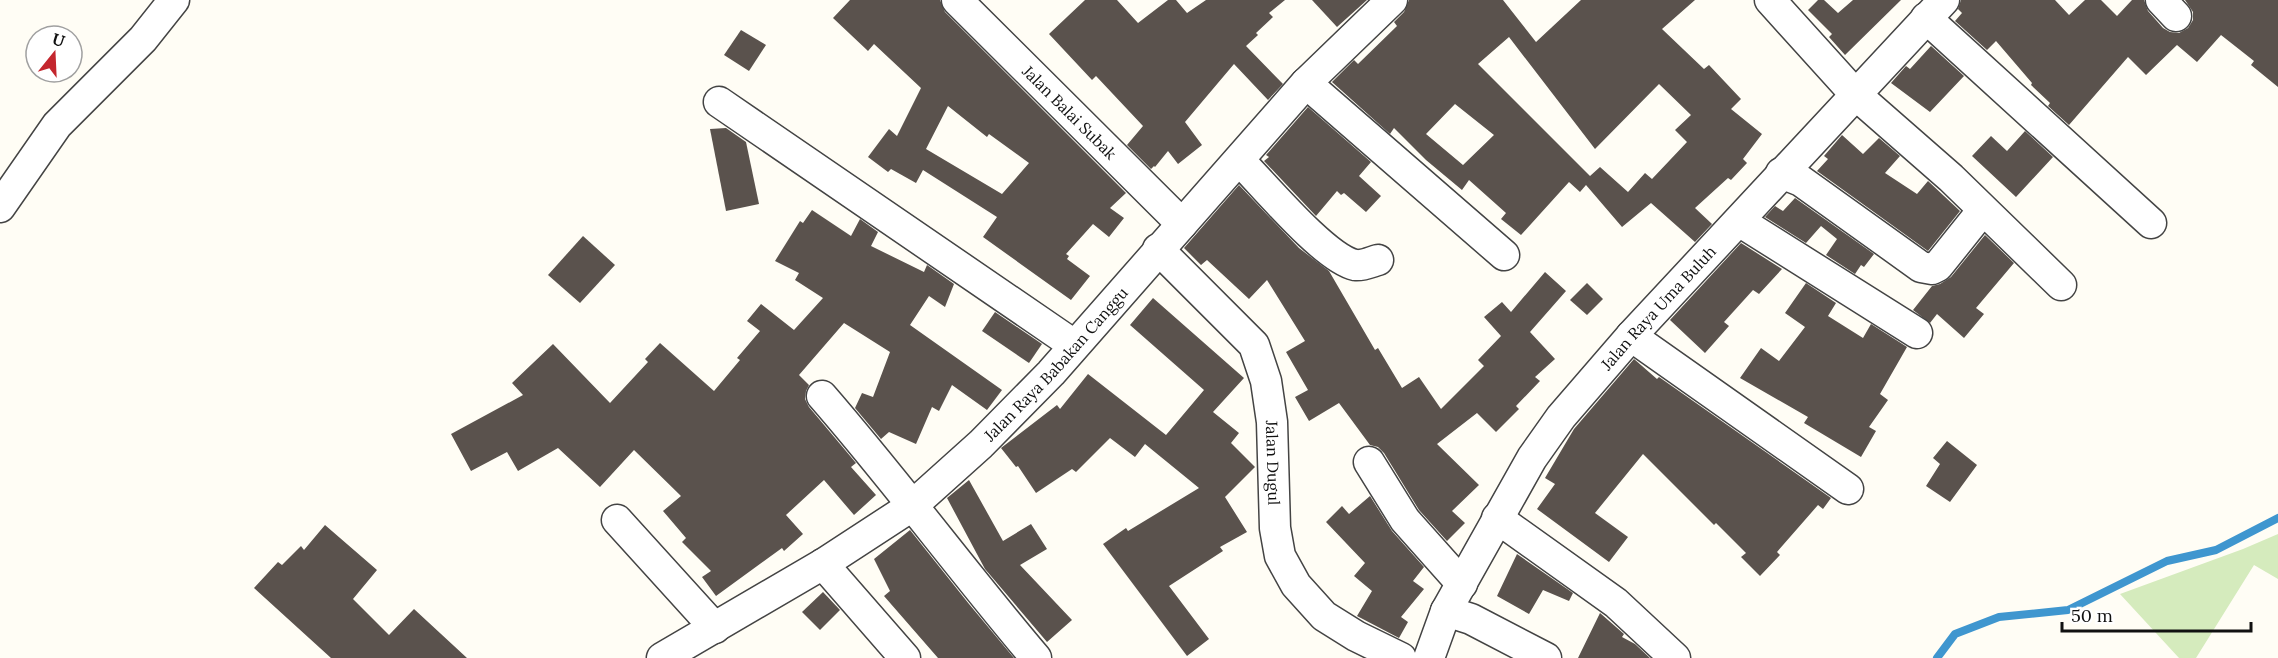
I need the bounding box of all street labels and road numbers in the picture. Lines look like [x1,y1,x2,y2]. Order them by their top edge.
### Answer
street label: Jalan Balai Subak [1018,60,1121,164]
street label: Jalan Raya Uma Buluh [1596,241,1720,375]
street label: Jalan Raya Babakan Canggu [979,283,1132,446]
street label: Jalan Dugul [1262,419,1284,506]

